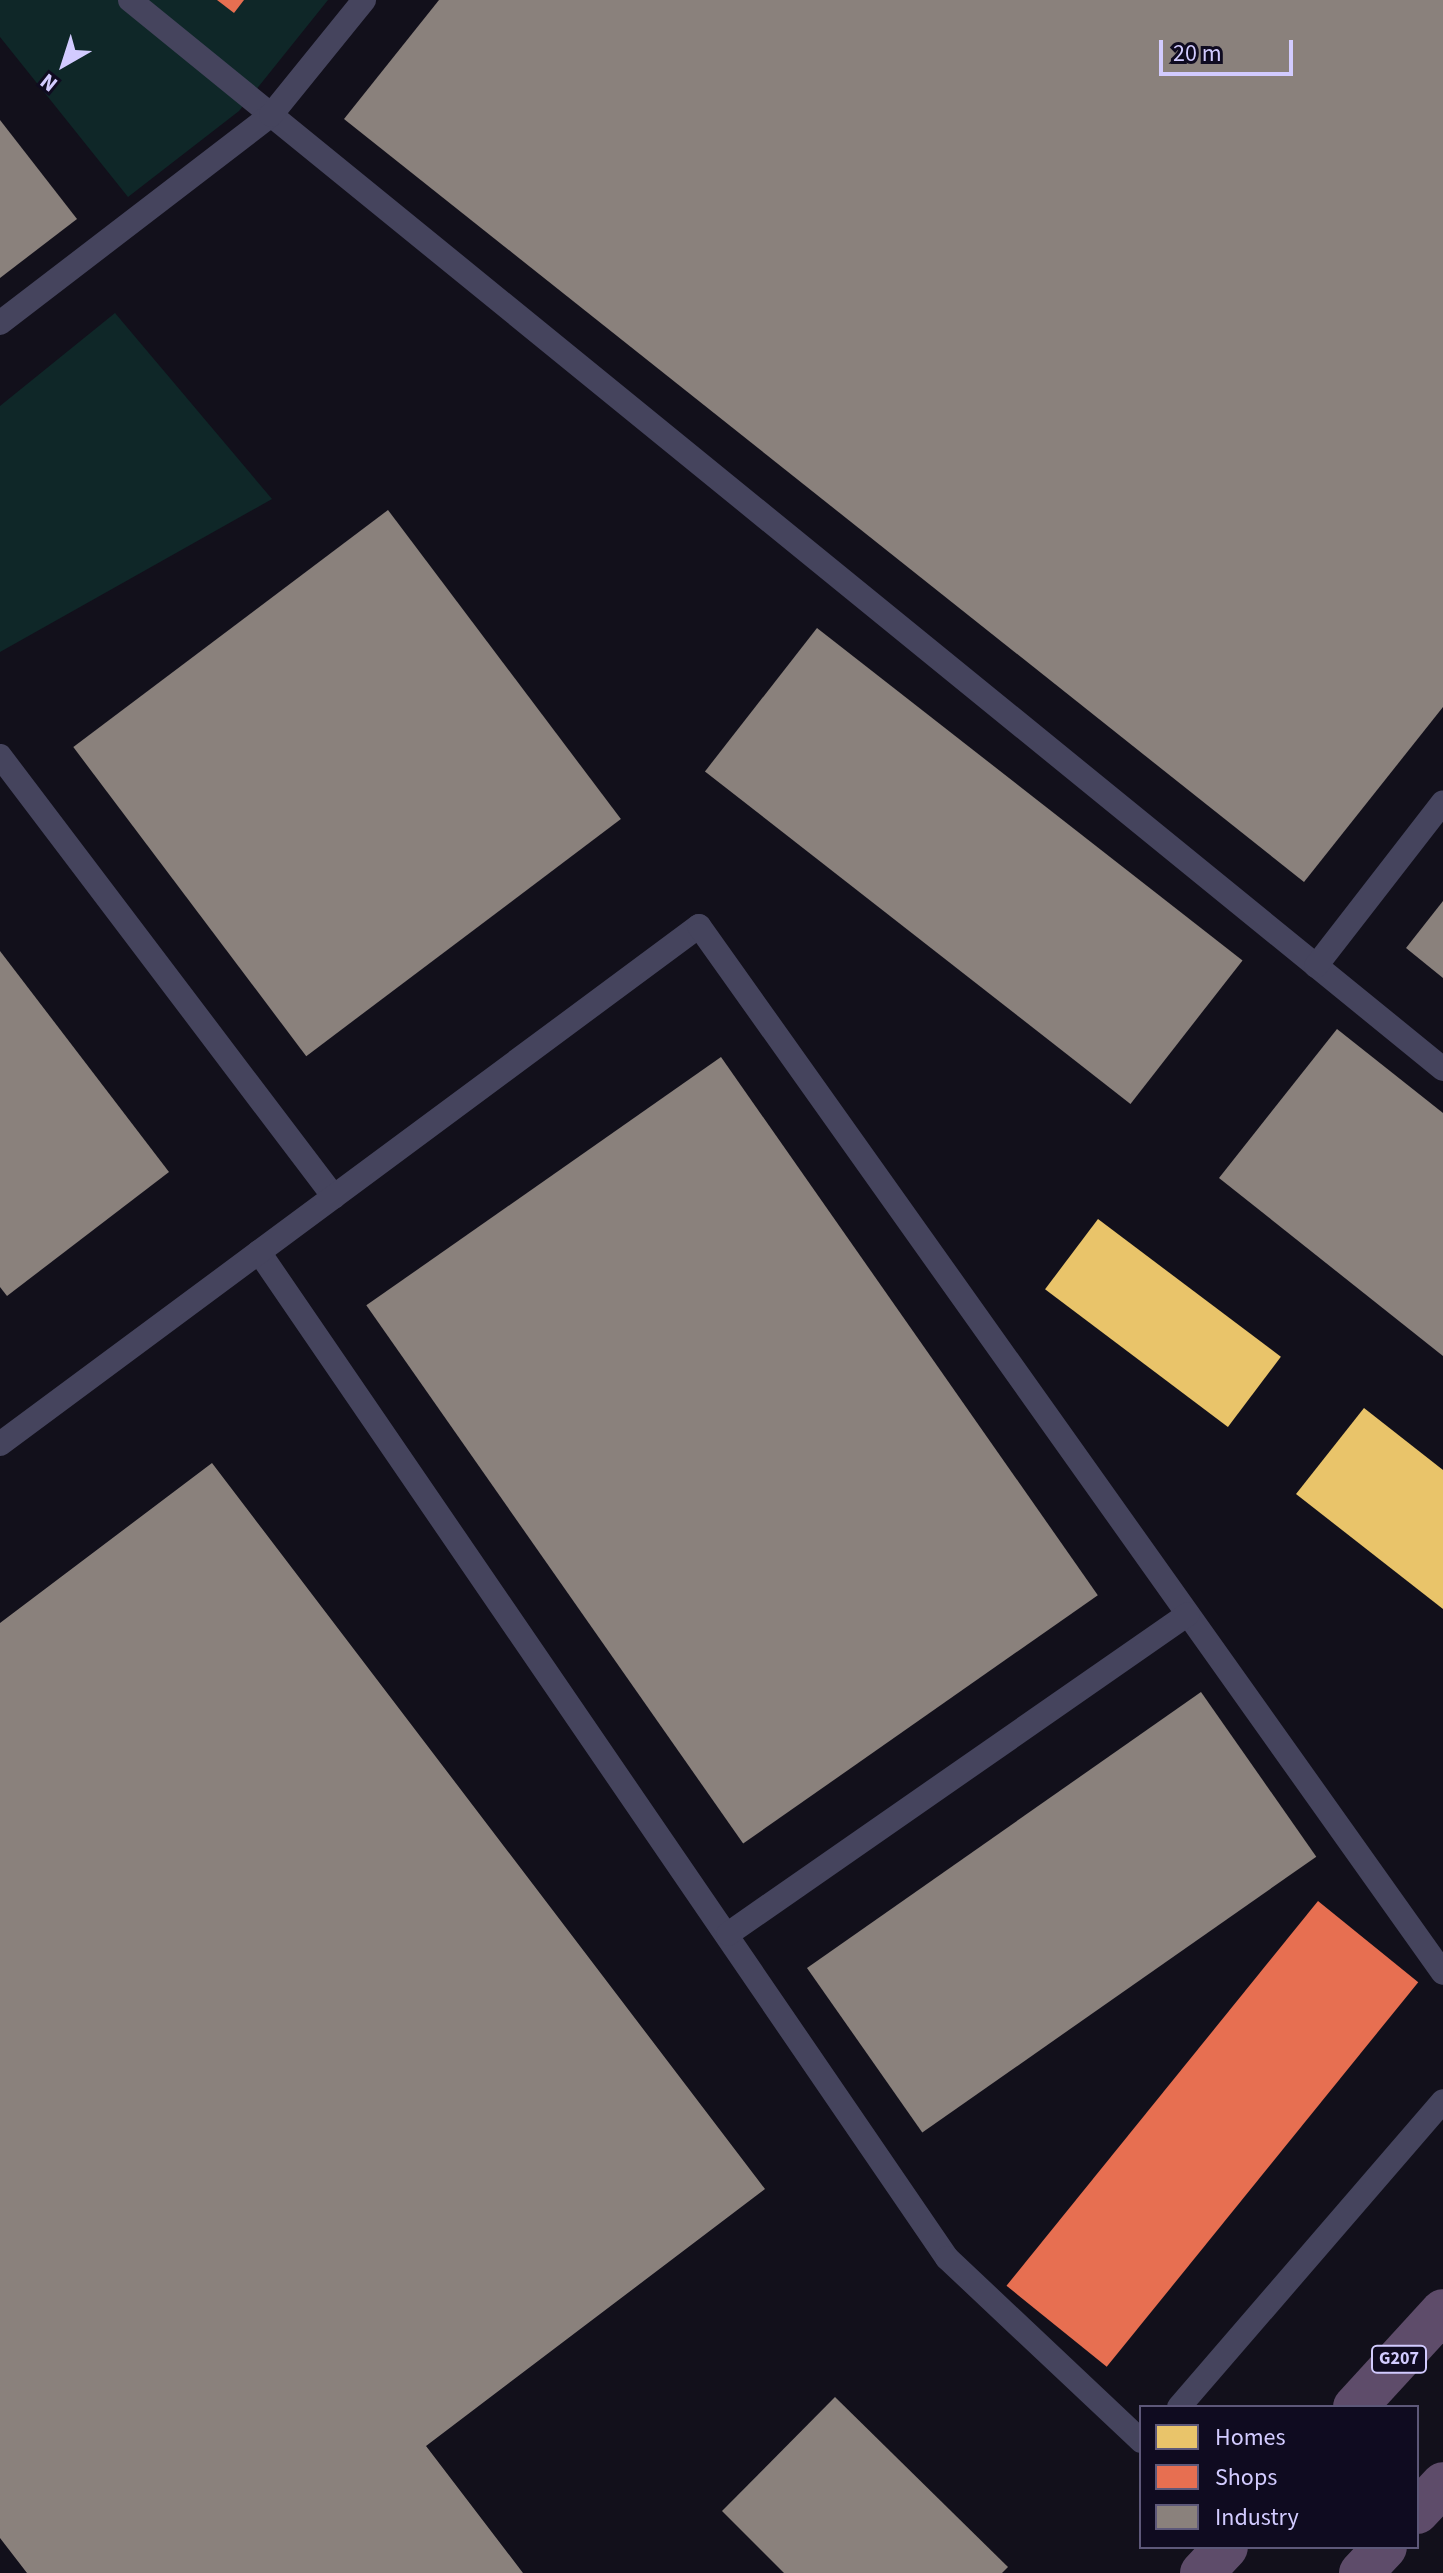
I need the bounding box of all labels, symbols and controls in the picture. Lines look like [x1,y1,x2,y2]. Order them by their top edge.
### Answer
north arrow [24,24,104,104]
scale bar [1163,24,1297,74]
text: 20 m [1173,36,1222,71]
text: N [33,66,65,100]
road number: G207 [1371,2345,1427,2373]
legend [1139,2405,1419,2549]
text: Homes [1215,2420,1286,2455]
text: Shops [1215,2460,1277,2495]
text: Industry [1215,2500,1299,2535]

